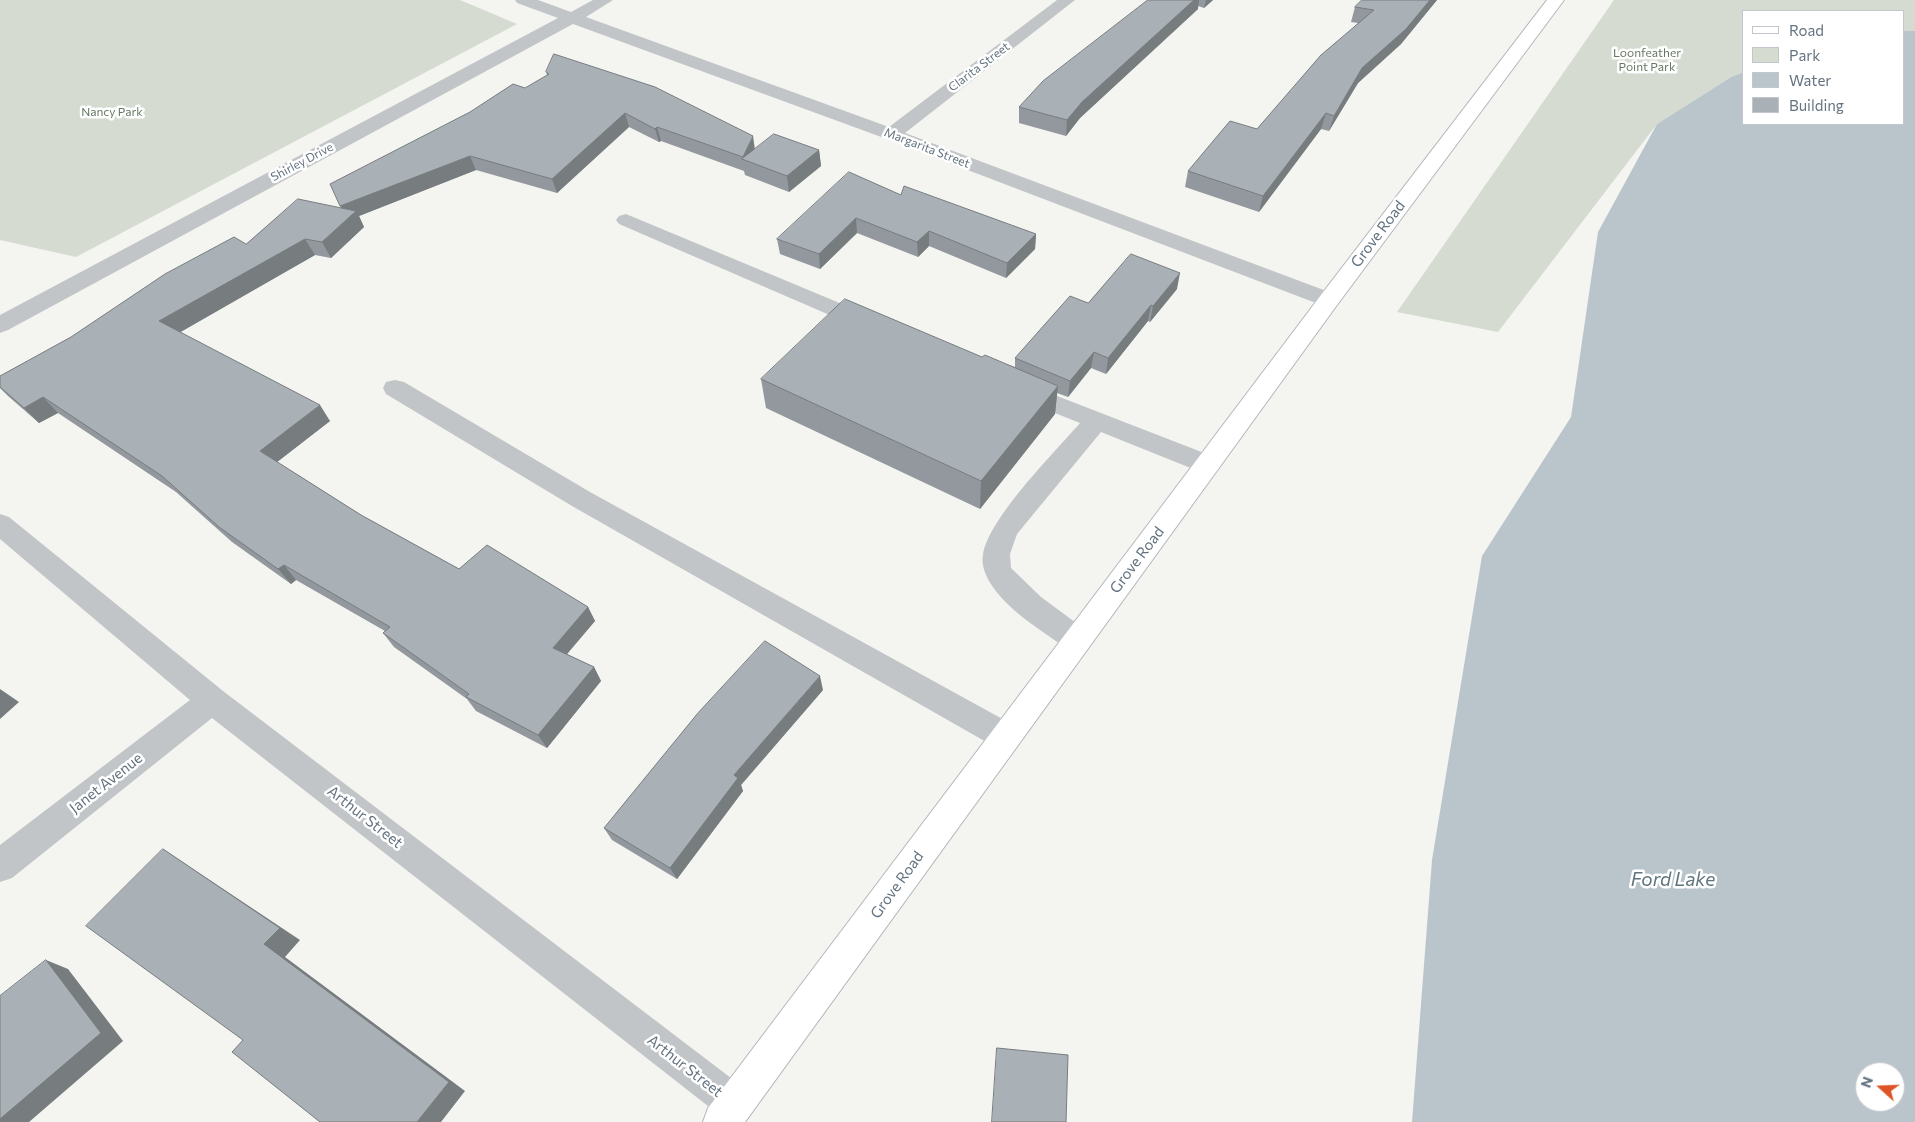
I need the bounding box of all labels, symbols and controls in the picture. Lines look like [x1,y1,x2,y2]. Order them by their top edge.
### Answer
legend [1742,10,1905,125]
text: Road [1789,21,1824,39]
street label: Clarita Street [946,39,1012,95]
park label: Loonfeather Point Park [1613,46,1681,74]
text: Park [1789,46,1820,64]
text: Water [1789,71,1831,89]
text: Building [1789,96,1844,114]
park label: Nancy Park [81,105,143,119]
street label: Margarita Street [882,125,972,171]
street label: Shirley Drive [268,140,336,184]
street label: Grove Road [1347,197,1409,271]
street label: Grove Road [1106,523,1168,597]
street label: Janet Avenue [66,749,146,817]
street label: Arthur Street [324,782,406,852]
street label: Grove Road [867,848,927,922]
water label: Ford Lake [1631,869,1715,891]
street label: Arthur Street [644,1031,726,1101]
north arrow [1855,1062,1905,1112]
text: N [1857,1074,1876,1090]

